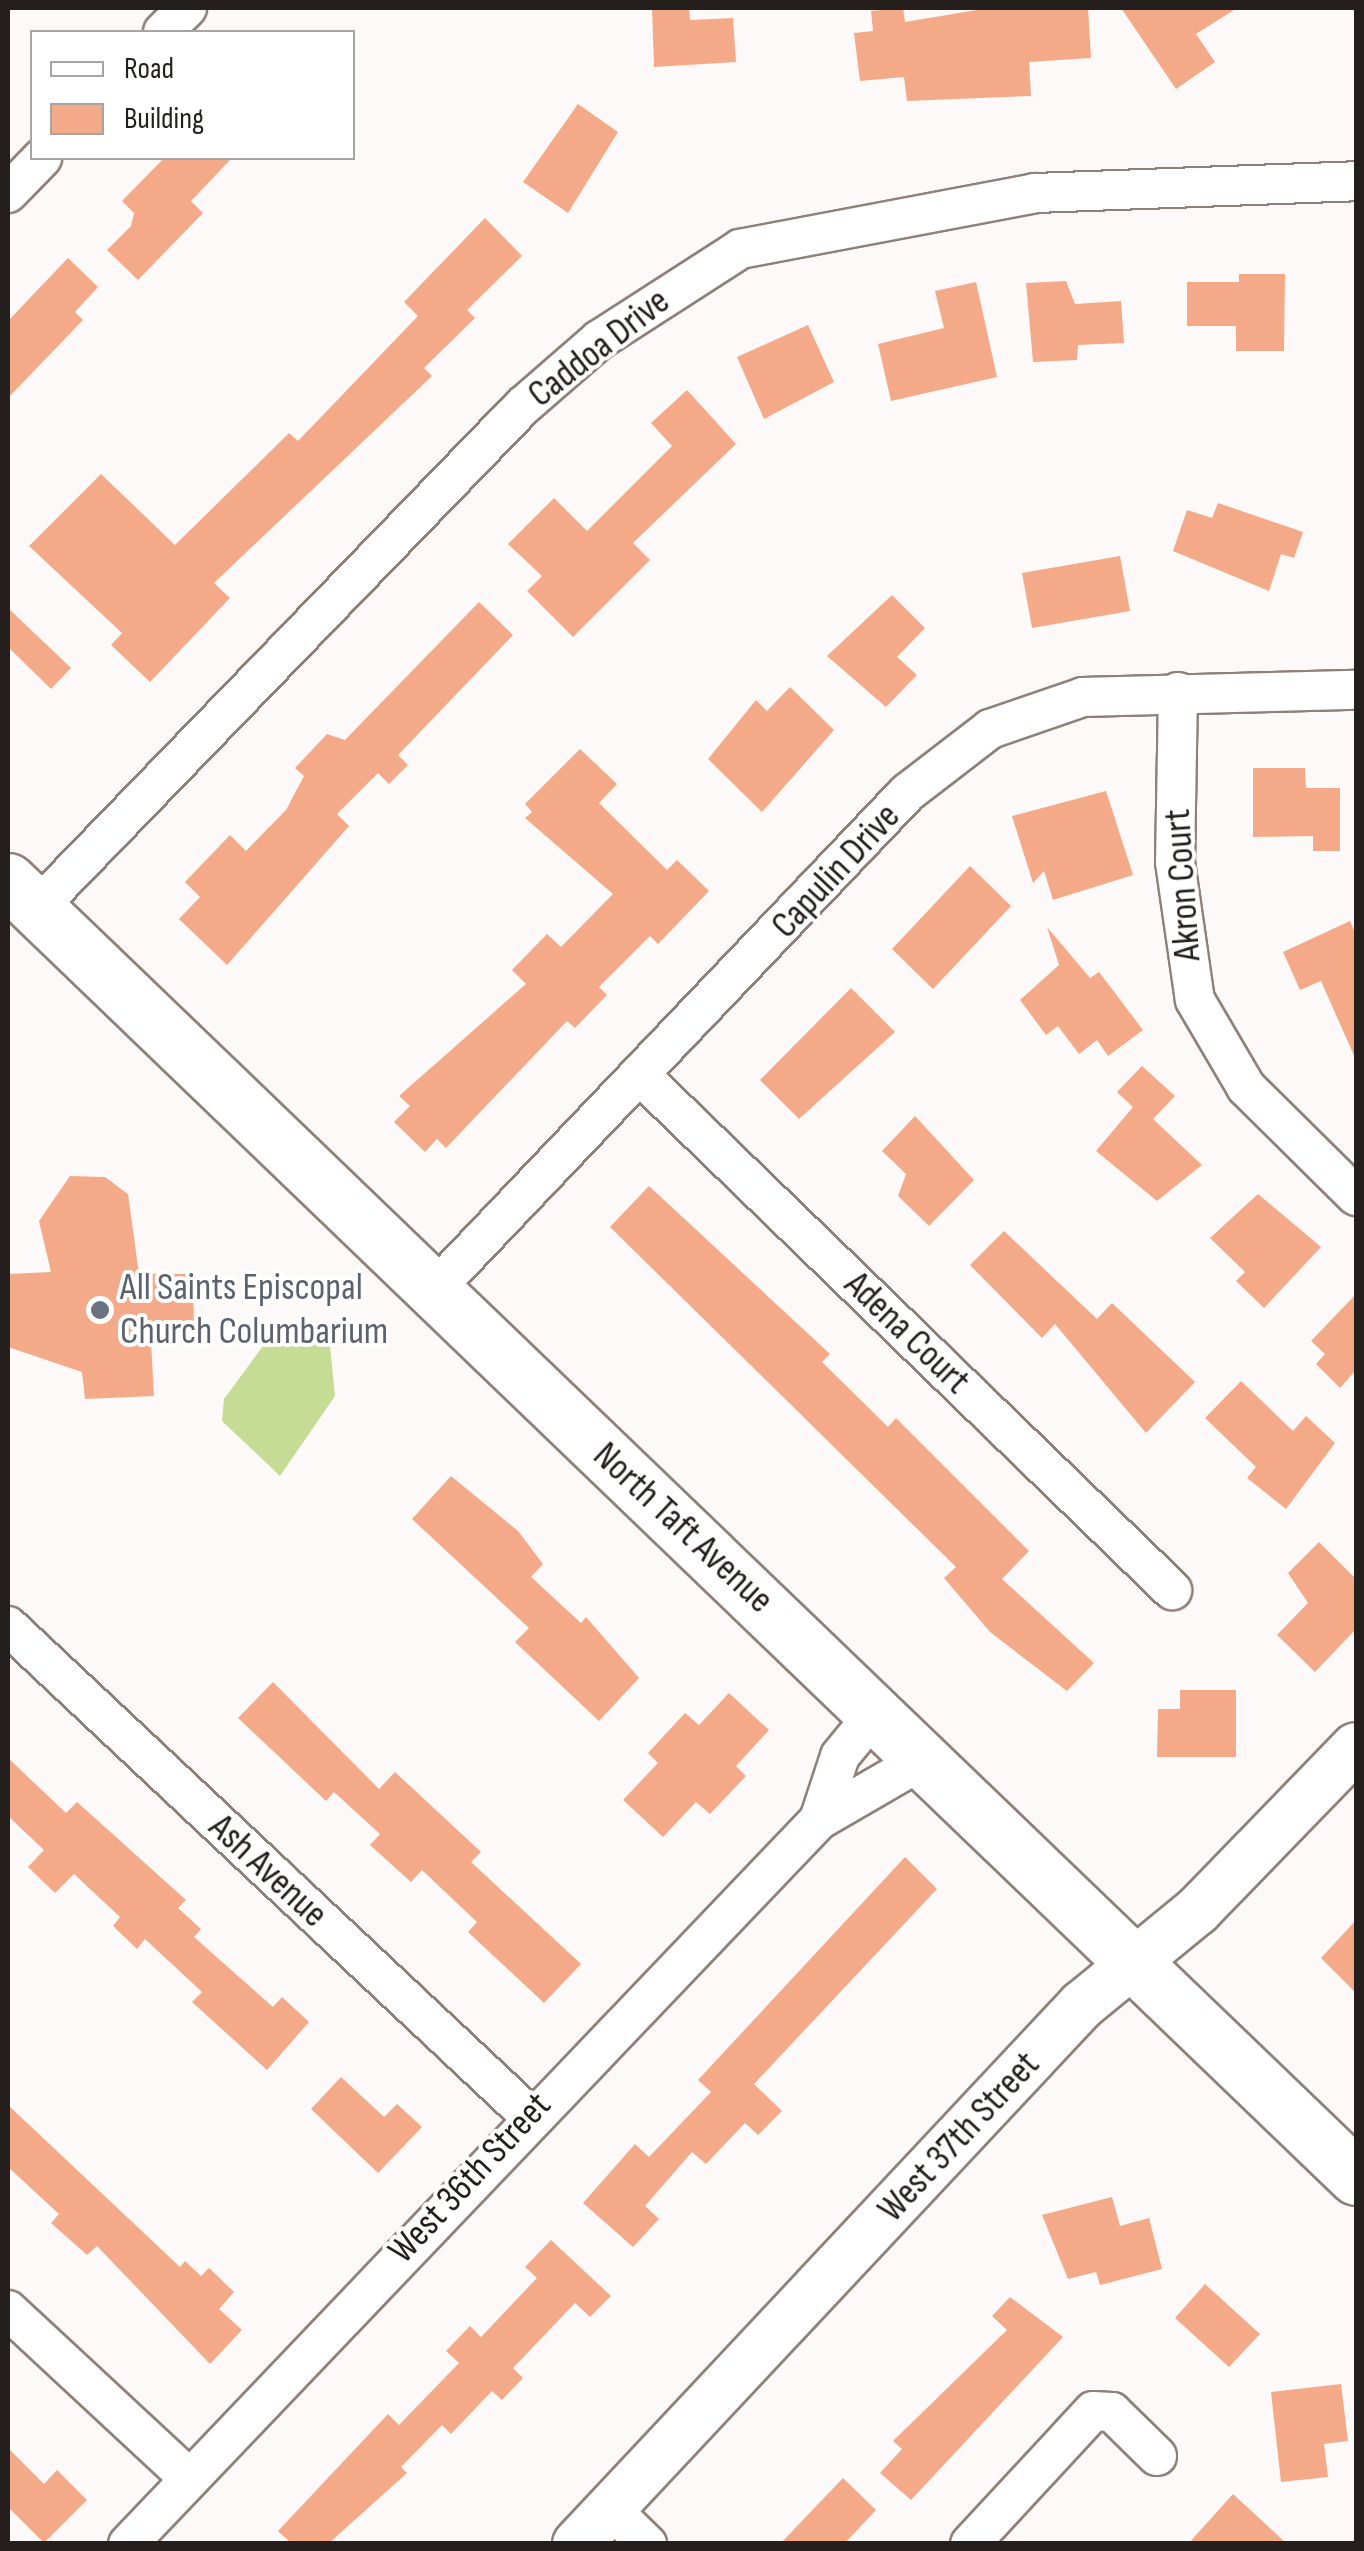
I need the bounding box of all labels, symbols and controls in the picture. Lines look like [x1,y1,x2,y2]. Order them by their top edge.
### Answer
legend [30,30,355,160]
text: Road [124,51,174,87]
text: Building [124,101,204,137]
street label: Caddoa Drive [519,279,679,417]
street label: Capulin Drive [762,794,910,948]
street label: Akron Court [1155,807,1211,963]
street label: Adena Court [835,1262,979,1404]
place label: All Saints Episcopal Church Columbarium [120,1265,388,1355]
marker: All Saints Episcopal Church Columbarium [89,1299,111,1321]
street label: North Taft Avenue [584,1433,782,1623]
street label: Ash Avenue [199,1805,337,1937]
street label: West 37th Street [869,2042,1049,2232]
street label: West 36th Street [379,2083,561,2273]

